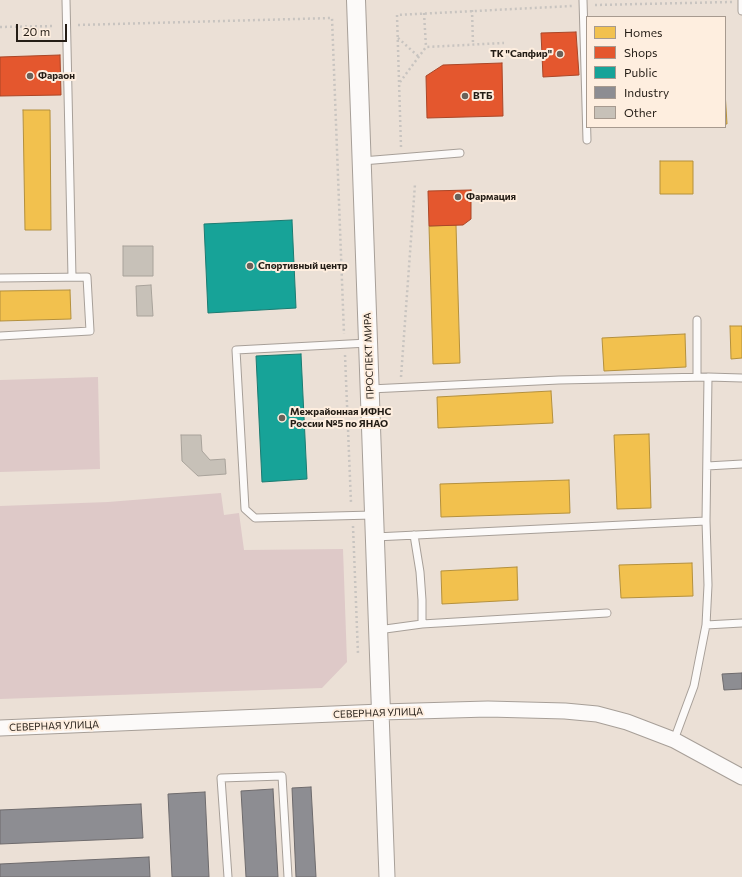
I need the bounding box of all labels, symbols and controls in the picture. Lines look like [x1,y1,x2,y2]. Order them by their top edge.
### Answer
scale bar [18,16,69,42]
legend [586,16,726,128]
text: 20 m [23,24,50,38]
text: Homes [624,25,662,39]
text: Shops [624,45,658,59]
place label: ТК "Сапфир" [490,48,552,60]
marker: ТК "Сапфир" [555,49,565,59]
text: Public [624,65,657,79]
place label: Фараон [38,70,75,82]
marker: Фараон [25,71,35,81]
text: Industry [624,85,669,99]
place label: ВТБ [473,90,493,102]
marker: ВТБ [460,91,470,101]
text: Other [624,105,657,119]
place label: Фармация [466,191,516,203]
marker: Фармация [453,192,463,202]
place label: Спортивный центр [258,260,348,272]
marker: Спортивный центр [245,261,255,271]
street label: ПРОСПЕКТ МИРА [361,312,377,400]
place label: Межрайонная ИФНС России №5 по ЯНАО [290,406,391,430]
marker: Межрайонная ИФНС России №5 по ЯНАО [277,413,287,423]
street label: СЕВЕРНАЯ УЛИЦА [333,705,423,721]
street label: СЕВЕРНАЯ УЛИЦА [9,718,99,734]

